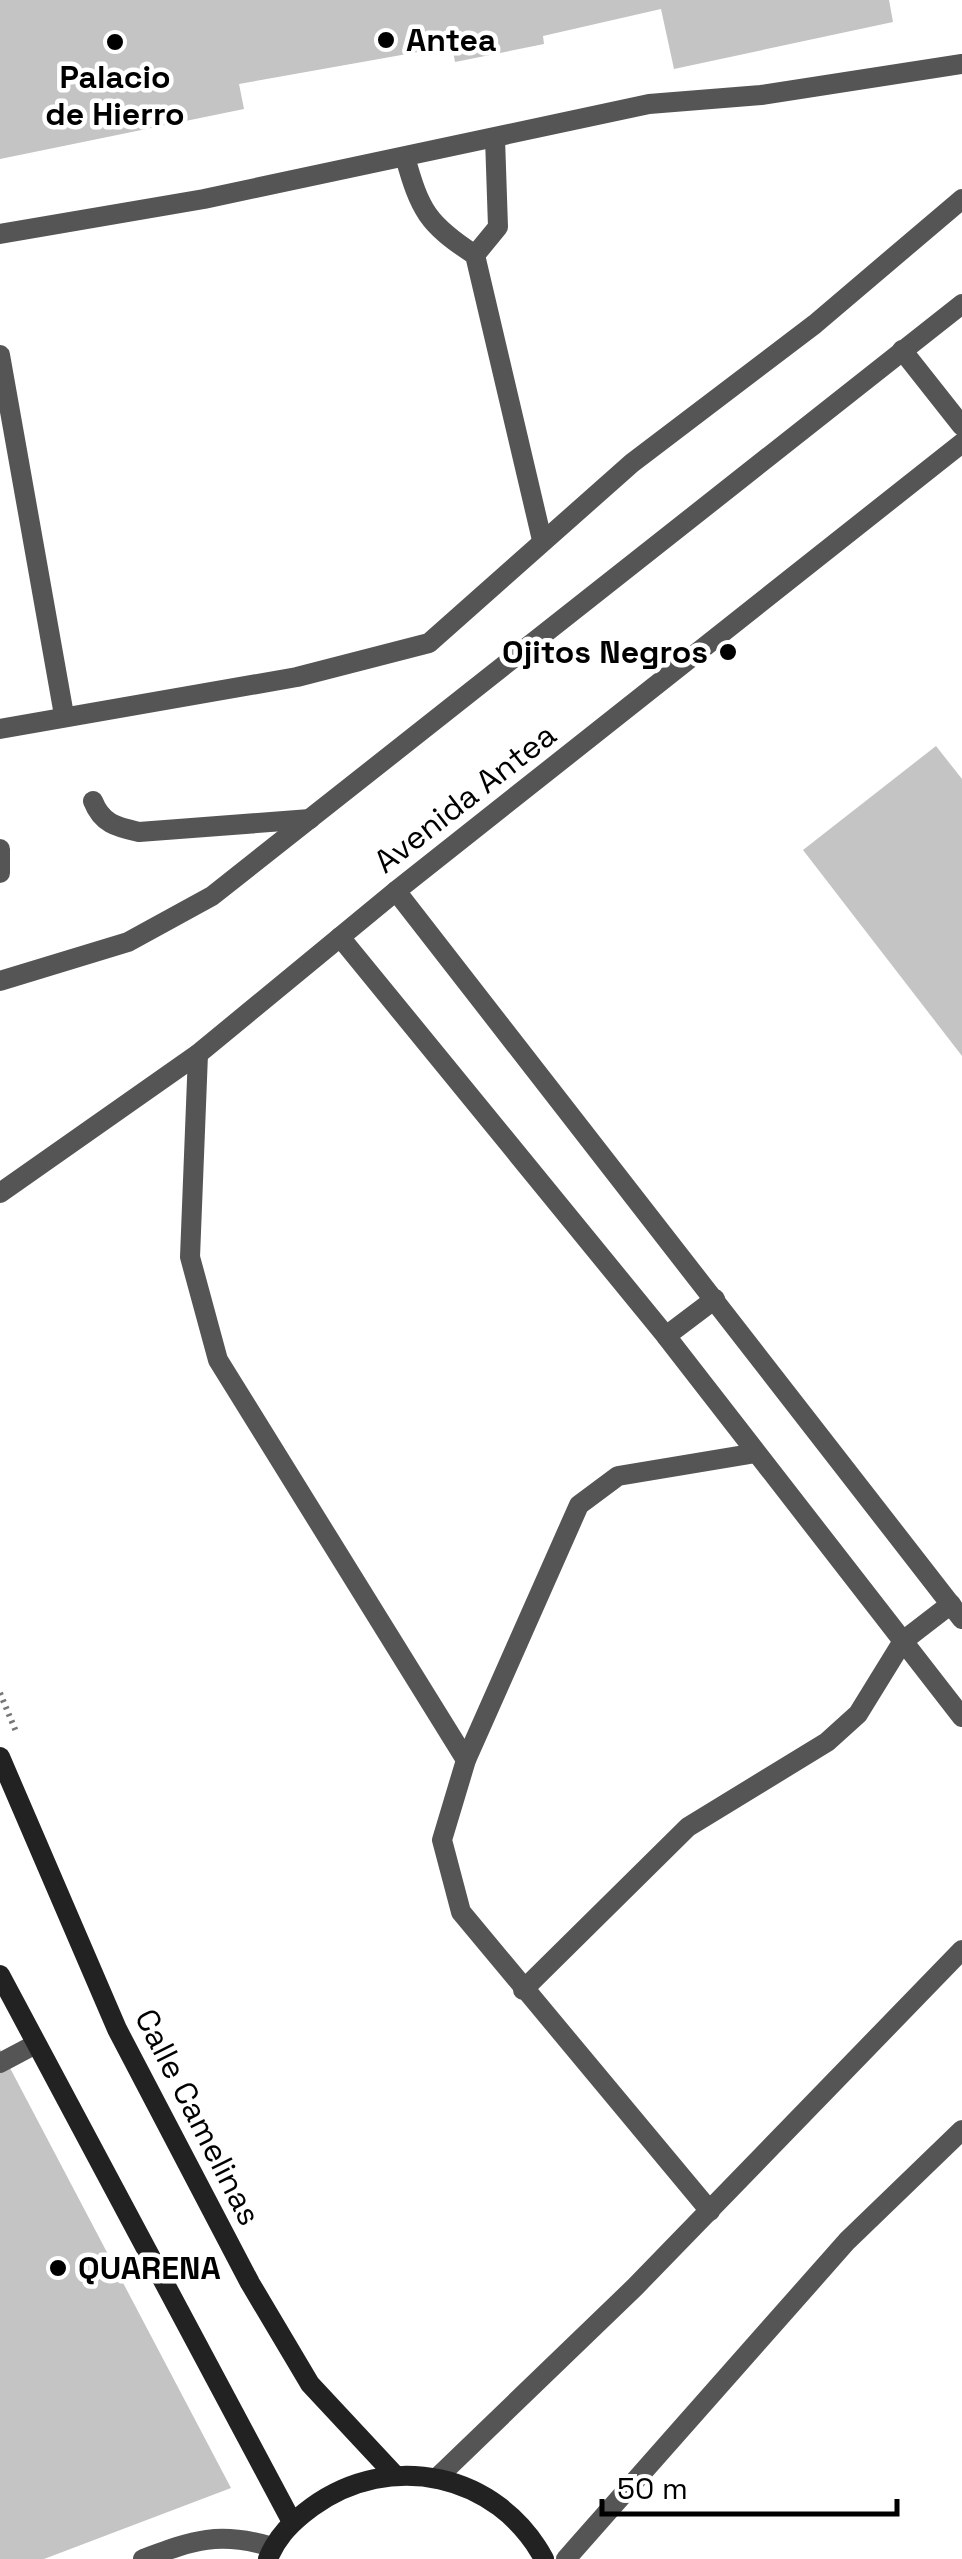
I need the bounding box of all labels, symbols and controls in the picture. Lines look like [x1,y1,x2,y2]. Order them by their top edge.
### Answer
place label: Antea [406,20,497,60]
marker: Antea [375,29,397,51]
marker: Palacio de Hierro [104,31,126,53]
place label: Palacio de Hierro [45,57,185,134]
place label: Ojitos Negros [502,632,708,672]
marker: Ojitos Negros [717,641,739,663]
street label: Avenida Antea [366,714,564,882]
street label: Calle Camelinas [126,2002,270,2232]
place label: QUARENA [78,2248,221,2288]
marker: QUARENA [47,2257,69,2279]
scale bar [602,2454,897,2516]
text: 50 m [617,2469,688,2508]

